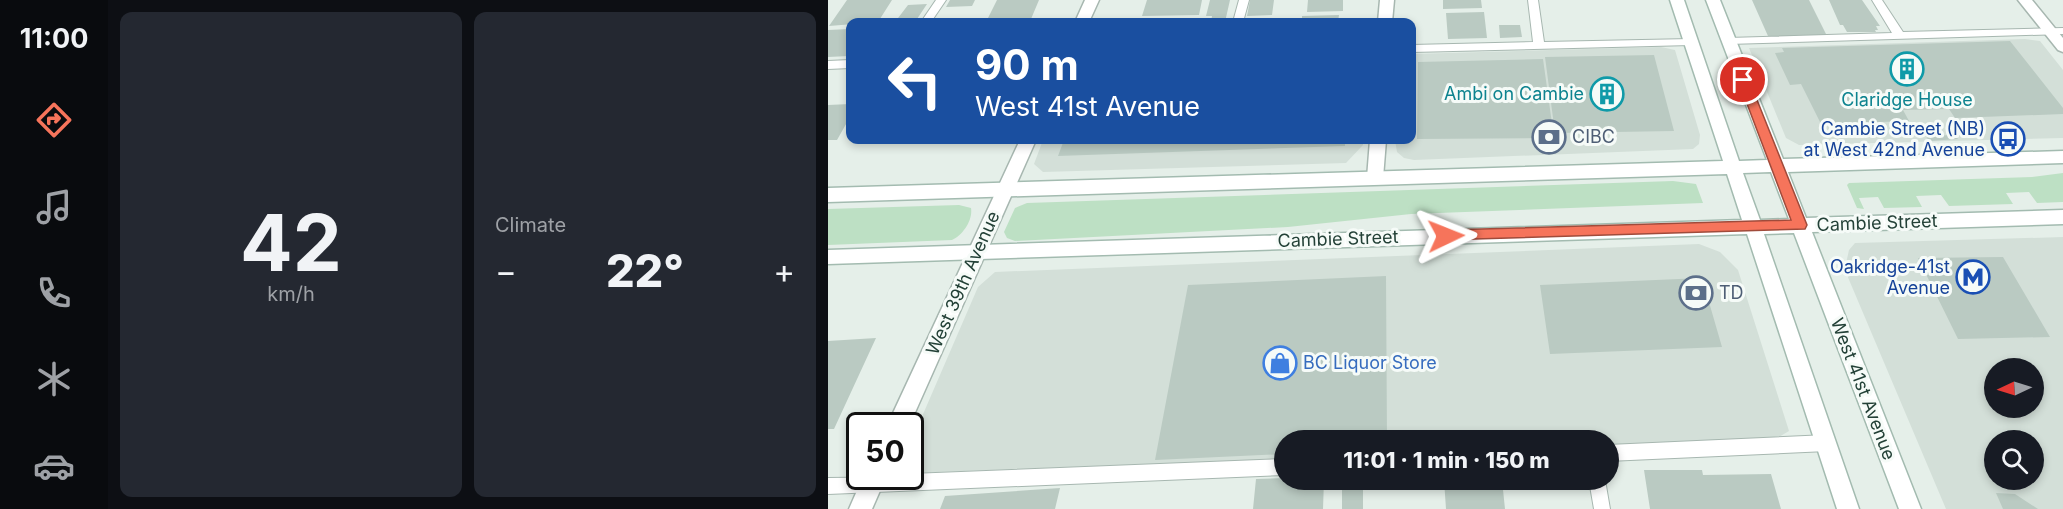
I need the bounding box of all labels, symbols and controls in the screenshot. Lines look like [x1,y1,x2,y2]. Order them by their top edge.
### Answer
text: 11:00 [20,22,88,55]
text: 90 m [975,39,1079,90]
icon: left [876,42,954,120]
building icon: Claridge House [1889,51,1925,87]
pin [1717,54,1768,105]
icon: arrive [1726,63,1759,96]
building icon: Ambi on Cambie [1589,76,1625,112]
place label: Ambi on Cambie [1444,83,1584,104]
place label: Claridge House [1841,89,1973,110]
text: West 41st Avenue [975,90,1200,123]
icon: directions [33,99,75,141]
place label: Cambie Street (NB) at West 42nd Avenue [1804,118,1985,160]
bank icon: CIBC [1531,119,1567,155]
bus stop icon: Cambie Street (NB) at West 42nd Avenue [1990,121,2026,157]
place label: CIBC [1572,126,1615,147]
icon: music [33,186,75,228]
text: 42 [240,195,342,290]
position arrow [1414,204,1478,268]
street label: West 39th Avenue [921,208,1004,358]
street label: Cambie Street [1816,210,1938,235]
text: Climate [495,213,566,237]
street label: Cambie Street [1277,226,1399,251]
text: 22° [606,243,684,298]
text: − [495,251,517,291]
text: + [773,251,795,291]
place label: Oakridge-41st Avenue [1830,256,1950,298]
metro station icon: Oakridge-41st Avenue [1955,259,1991,295]
icon: phone [33,272,75,314]
bank icon: TD [1678,275,1714,311]
text: km/h [267,282,315,306]
place label: TD [1719,282,1744,303]
street label: West 41st Avenue [1827,315,1900,463]
shop icon: BC Liquor Store [1262,345,1298,381]
place label: BC Liquor Store [1303,352,1437,373]
icon: climate [33,358,75,400]
north arrow [1984,358,2044,418]
map controls [1984,358,2044,490]
speed limit sign: 50 [846,412,924,490]
button: search [1984,430,2044,490]
icon: car [33,445,75,487]
text: 11:01 · 1 min · 150 m [1343,447,1550,473]

